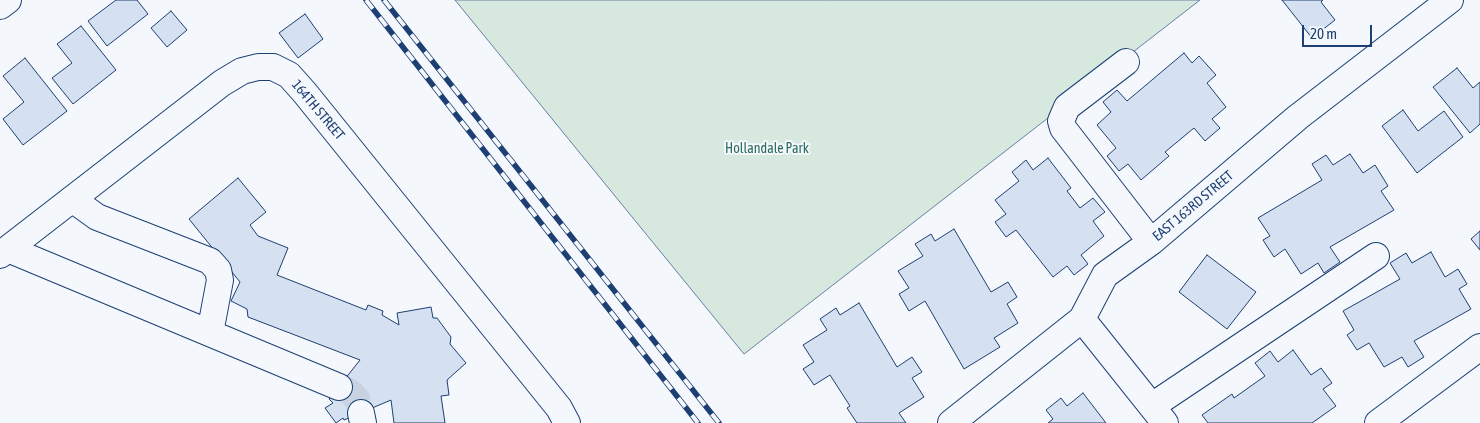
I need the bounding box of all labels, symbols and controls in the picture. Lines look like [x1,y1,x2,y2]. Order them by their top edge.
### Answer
scale bar [1305,15,1375,47]
text: 20 m [1310,25,1337,42]
street label: 164TH STREET [288,77,348,143]
park label: Hollandale Park [725,141,809,157]
street label: EAST 163RD STREET [1149,167,1237,245]

